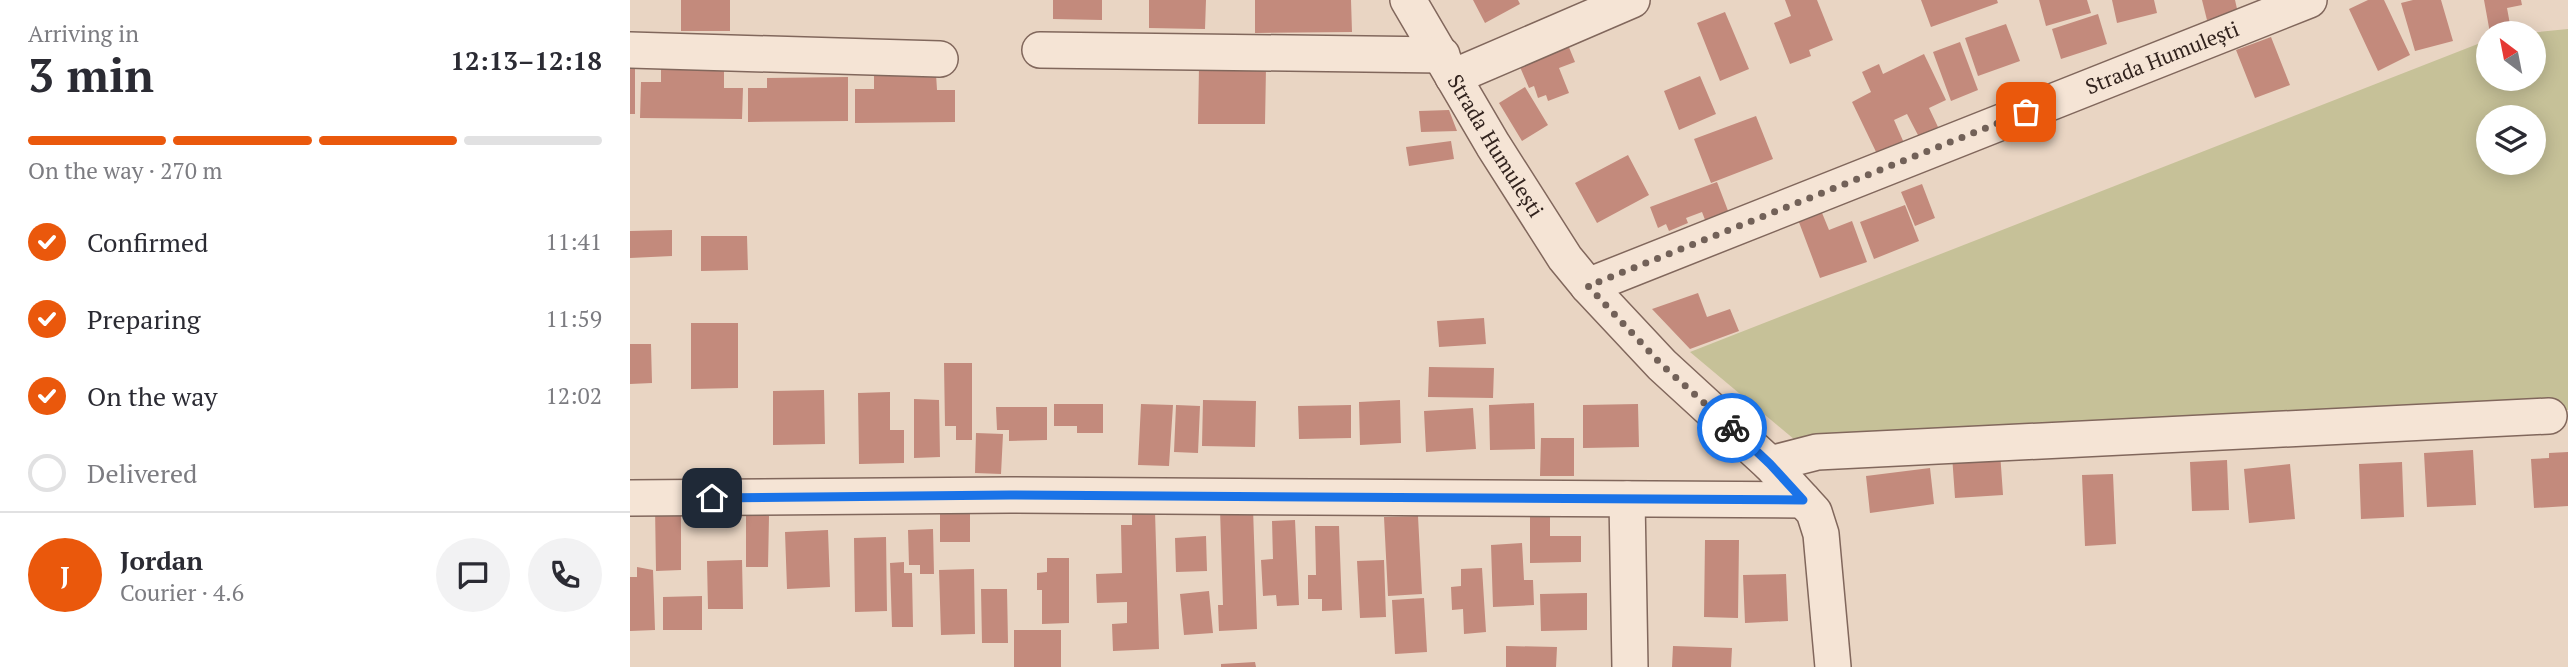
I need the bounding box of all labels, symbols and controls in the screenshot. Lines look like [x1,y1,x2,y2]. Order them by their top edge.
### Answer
street label: Strada Humulești [2081,14,2243,100]
text: Arriving in [28,18,139,49]
north arrow [2476,21,2546,91]
map controls [2476,21,2546,175]
text: 12:13–12:18 [450,43,602,77]
text: 3 min [28,44,154,105]
street label: Strada Humulești [1442,69,1550,222]
pin [1996,82,2056,142]
icon: bag [2007,93,2045,131]
button: layers [2476,105,2546,175]
text: On the way · 270 m [28,155,222,186]
icon: check [28,223,66,261]
text: Confirmed [87,225,208,259]
text: 11:41 [545,226,602,257]
icon: check [28,300,66,338]
text: Preparing [87,302,200,336]
text: 11:59 [545,303,602,334]
icon: check [28,377,66,415]
text: On the way [87,379,218,413]
text: 12:02 [545,380,602,411]
courier [1697,393,1767,463]
icon: bike [1713,409,1751,447]
text: Delivered [87,456,197,490]
pin [682,468,742,528]
icon: home [693,479,731,517]
button: chat [436,538,510,612]
button: phone [528,538,602,612]
text: Jordan [120,543,203,577]
text: J [60,558,70,592]
text: Courier · 4.6 [120,577,244,608]

